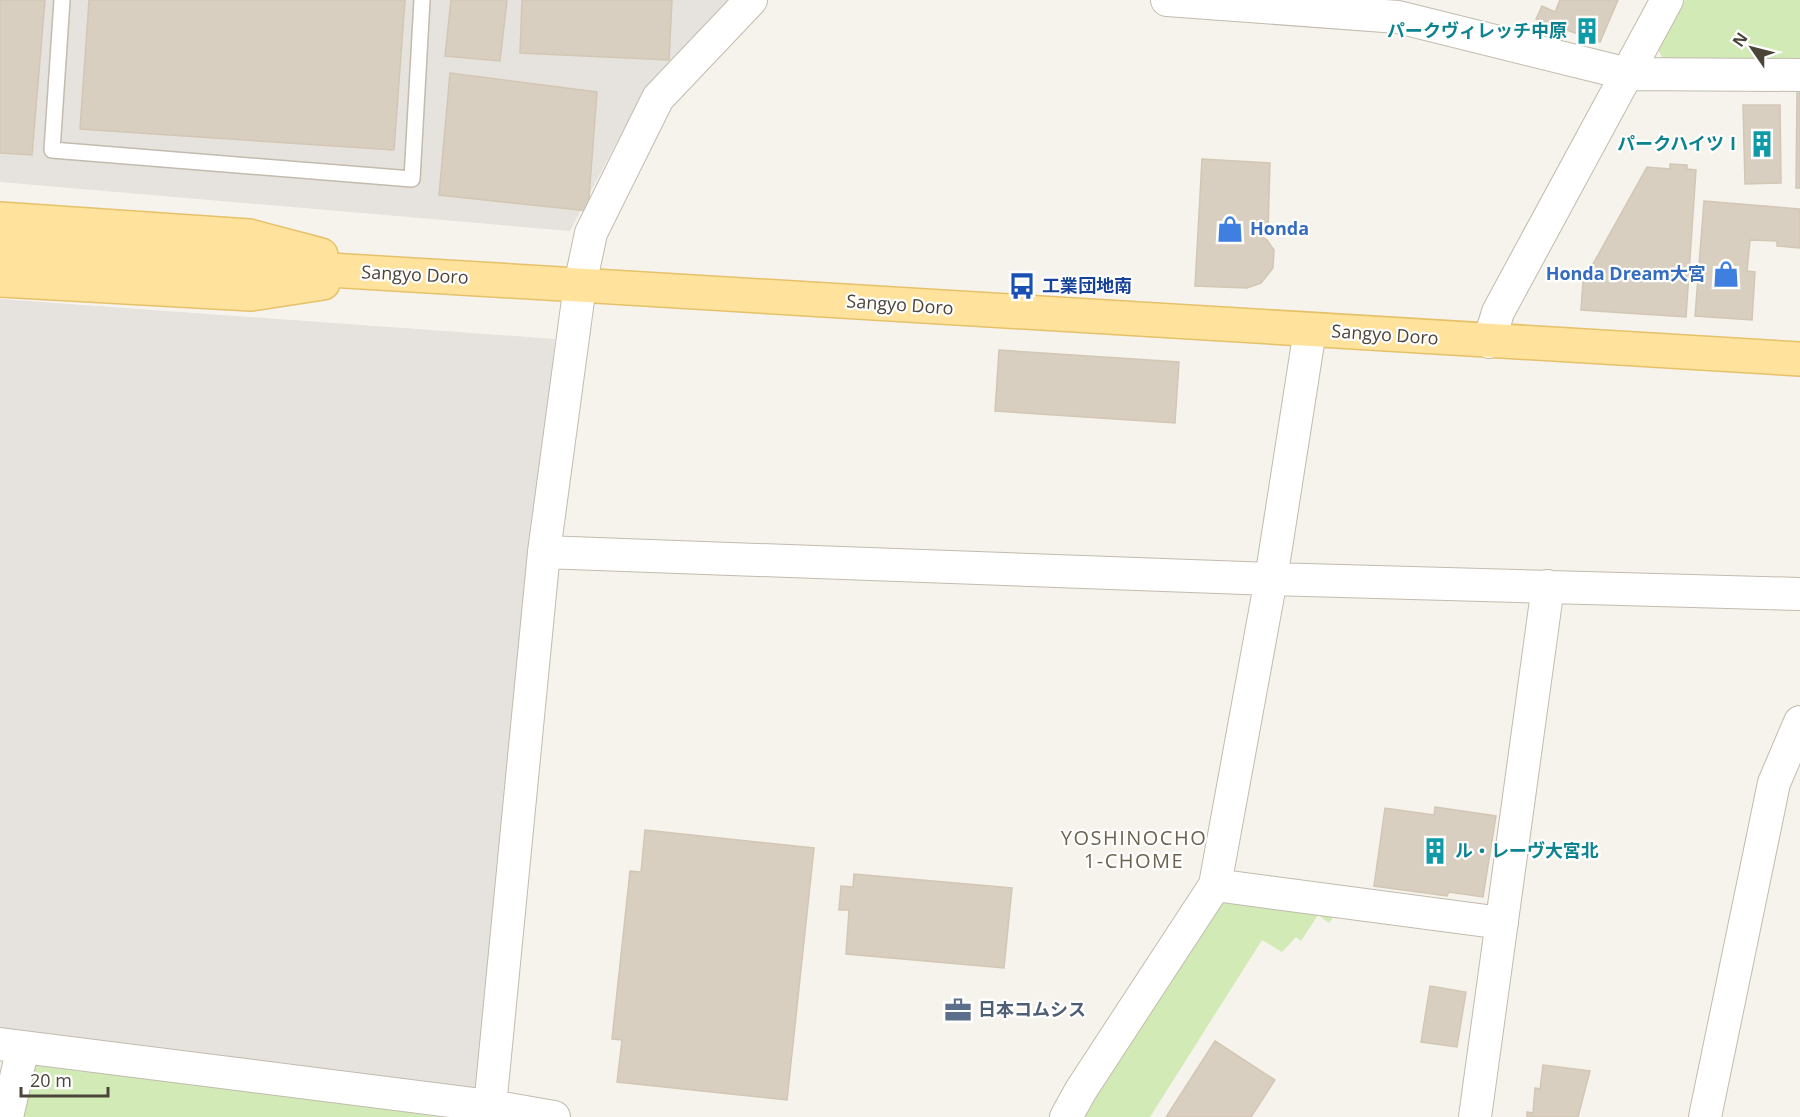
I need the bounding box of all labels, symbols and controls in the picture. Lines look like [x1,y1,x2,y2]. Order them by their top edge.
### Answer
building icon: パークヴィレッチ中原 [1572,16,1602,46]
place label: パークヴィレッチ中原 [1387,18,1567,42]
north arrow [1722,18,1782,78]
text: N [1727,28,1752,51]
building icon: パークハイツⅠ [1747,129,1777,159]
place label: パークハイツⅠ [1617,131,1742,155]
shop icon: Honda [1215,214,1245,244]
place label: Honda [1250,216,1309,240]
street label: Sangyo Doro [361,259,469,289]
shop icon: Honda Dream大宮 [1711,259,1741,289]
place label: Honda Dream大宮 [1546,261,1706,285]
bus stop icon: 工業団地南 [1007,271,1037,301]
place label: 工業団地南 [1042,273,1132,297]
street label: Sangyo Doro [846,288,954,320]
street label: Sangyo Doro [1331,318,1439,350]
district label: YOSHINOCHO 1-CHOME [1061,824,1207,874]
building icon: ル・レーヴ大宮北 [1420,836,1450,866]
place label: ル・レーヴ大宮北 [1455,838,1599,862]
office icon: 日本コムシス [943,995,973,1025]
place label: 日本コムシス [978,997,1086,1021]
scale bar [21,1060,108,1098]
text: 20 m [30,1068,72,1092]

